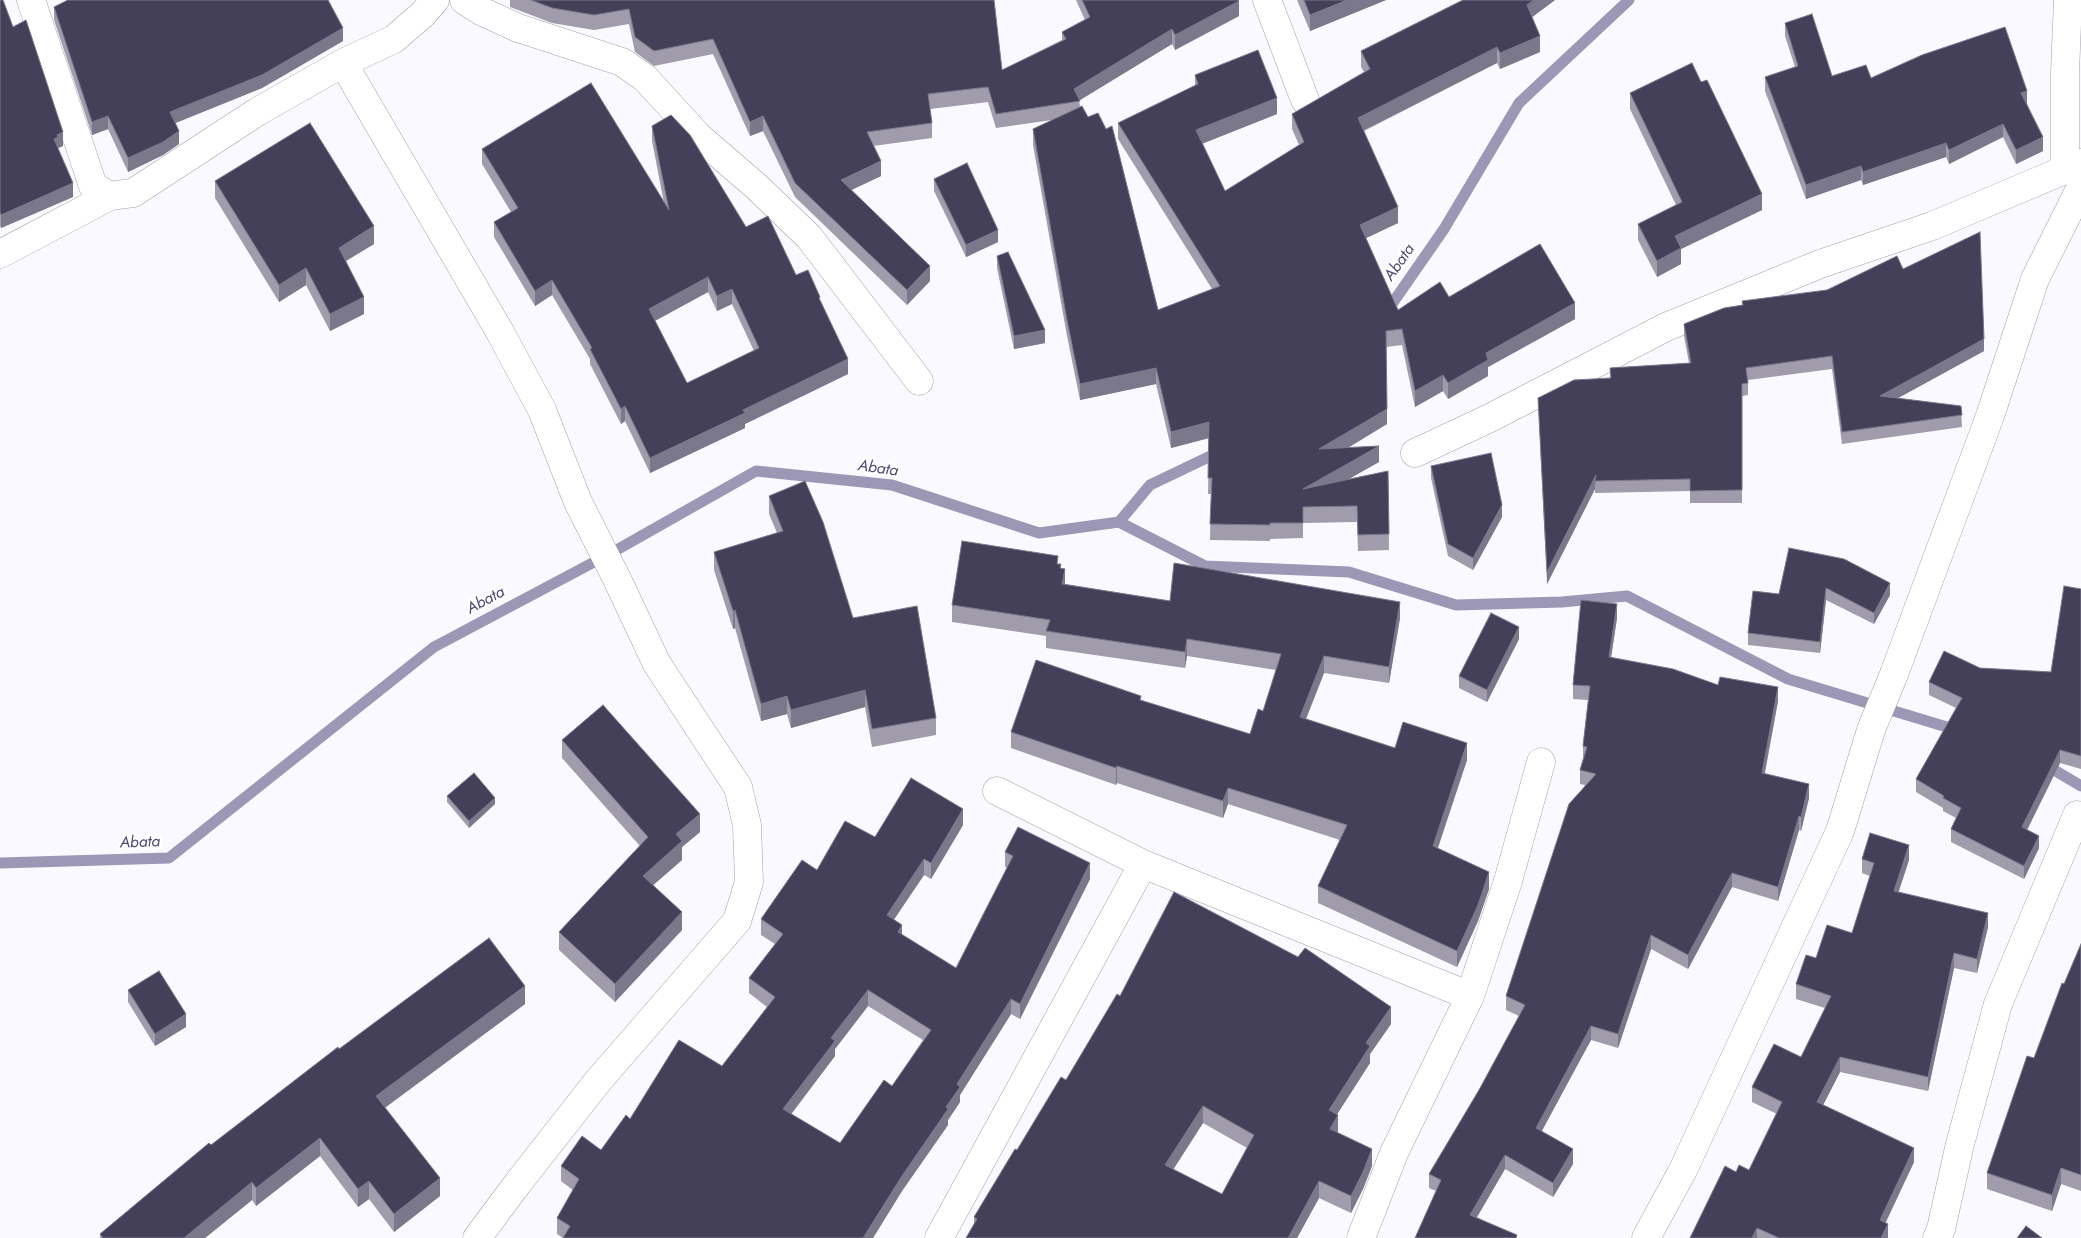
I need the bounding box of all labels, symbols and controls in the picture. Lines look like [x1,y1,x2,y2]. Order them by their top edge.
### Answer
water label: Abata [1381,241,1419,285]
water label: Abata [857,457,899,481]
water label: Abata [464,583,508,619]
water label: Abata [119,833,161,853]

